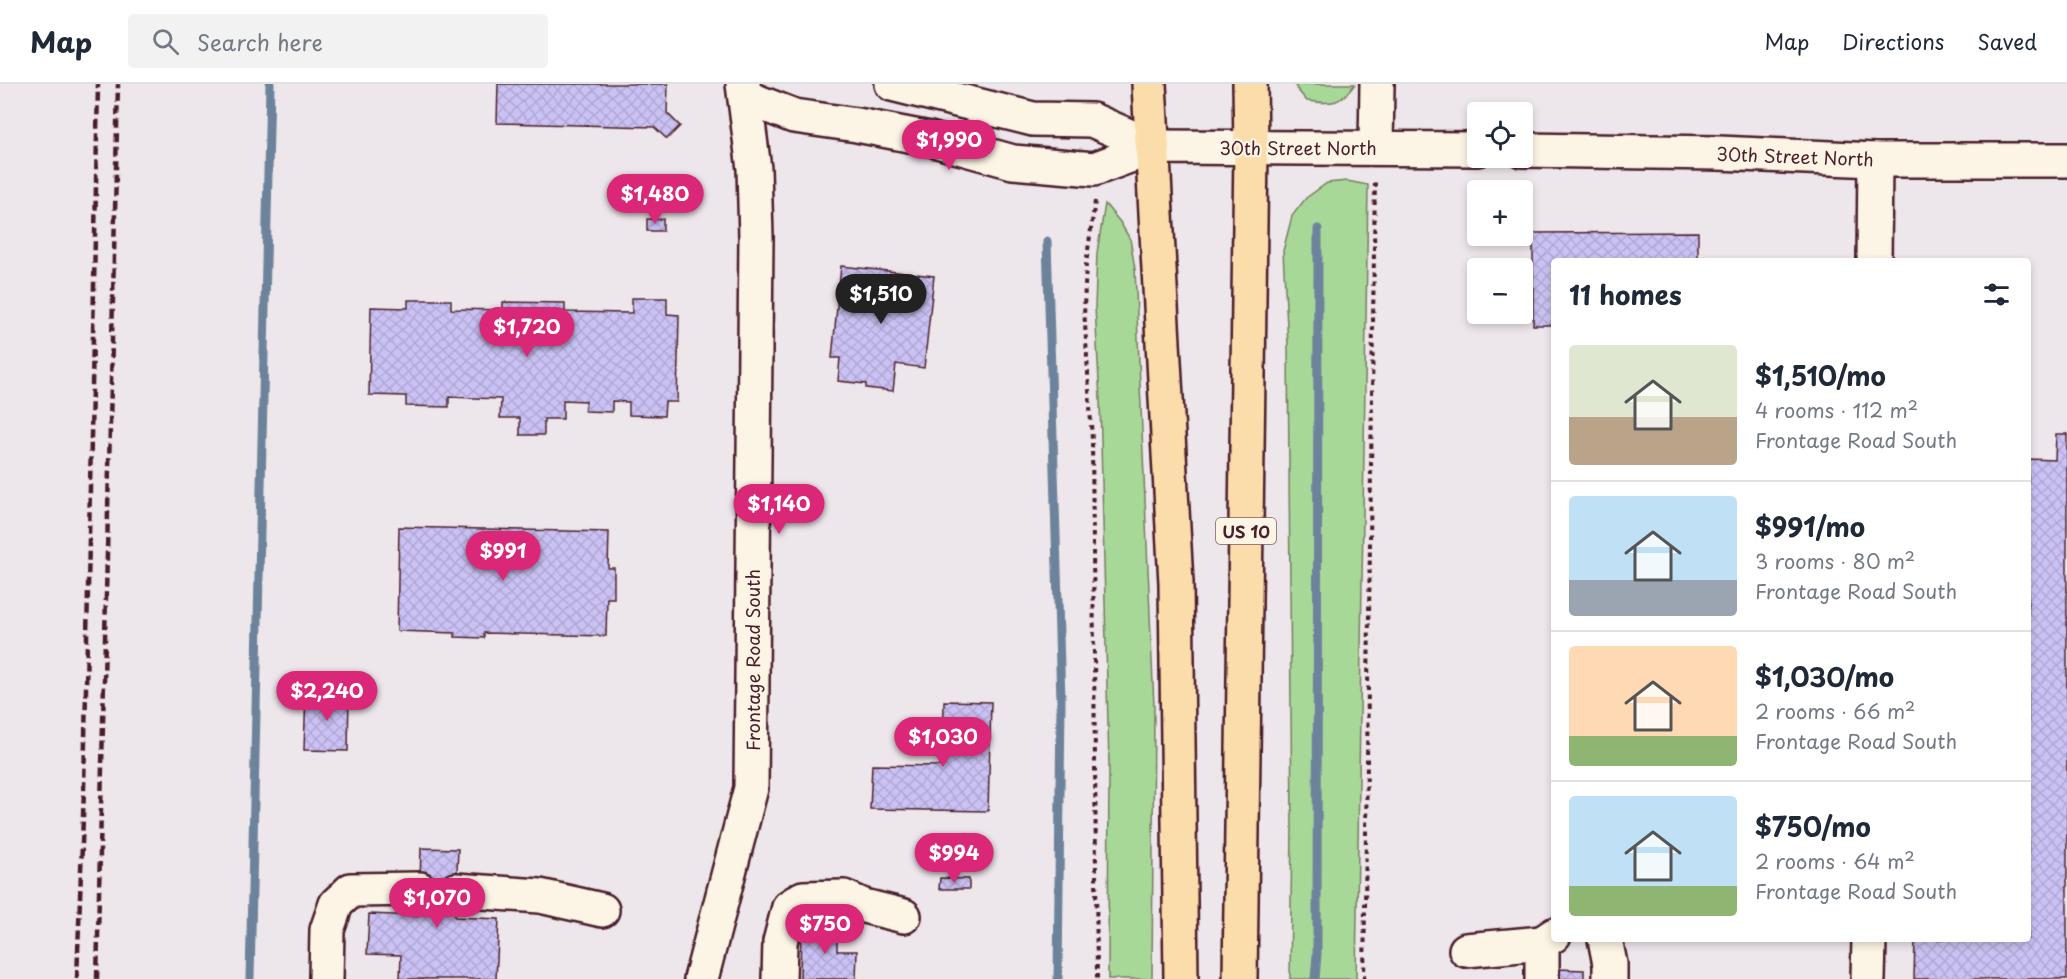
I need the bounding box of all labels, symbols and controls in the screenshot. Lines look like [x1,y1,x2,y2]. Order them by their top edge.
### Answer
search box [128,14,548,68]
text: Map [30,20,92,63]
icon: search [149,25,182,58]
text: Search here [197,25,323,58]
text: Map [1764,25,1809,57]
text: Directions [1842,25,1944,57]
text: Saved [1977,25,2037,57]
map controls [1467,102,1533,324]
button: locate [1467,102,1533,168]
pin: $1,990 [900,120,998,171]
text: $1,990 [916,124,982,154]
street label: 30th Street North [1219,134,1377,161]
street label: 30th Street North [1716,140,1874,172]
pin: $1,480 [606,174,704,225]
text: $1,480 [621,178,689,208]
button: + [1467,180,1533,246]
button: − [1467,258,1533,324]
pin: $1,510 [832,274,930,325]
text: 11 homes [1569,275,1682,314]
text: $1,510 [850,278,913,308]
icon: filters [1980,278,2013,311]
pin: $1,720 [478,307,576,358]
text: $1,720 [493,311,561,341]
text: $1,510/mo [1755,356,1886,395]
icon: home [1617,369,1689,441]
text: 4 rooms · 112 m² [1755,395,1918,425]
text: Frontage Road South [1755,425,1957,455]
pin: $1,140 [730,484,828,535]
text: $1,140 [748,488,810,518]
text: $991/mo [1755,507,1865,546]
road number: US 10 [1216,518,1276,544]
icon: home [1617,520,1689,592]
pin: $991 [467,531,539,582]
text: $991 [480,535,526,565]
text: 3 rooms · 80 m² [1755,546,1915,576]
street label: Frontage Road South [739,569,766,751]
text: Frontage Road South [1755,576,1957,606]
text: $1,030/mo [1755,657,1894,696]
icon: home [1617,670,1689,742]
pin: $2,240 [278,671,376,722]
text: $2,240 [290,675,364,705]
text: 2 rooms · 66 m² [1755,696,1915,726]
pin: $1,030 [894,717,992,768]
text: $1,030 [908,721,978,751]
text: Frontage Road South [1755,726,1957,756]
text: $750/mo [1755,807,1871,846]
icon: home [1617,820,1689,892]
pin: $994 [918,833,990,884]
text: $994 [929,837,979,867]
text: 2 rooms · 64 m² [1755,846,1915,876]
text: Frontage Road South [1755,876,1957,906]
pin: $1,070 [388,878,486,929]
text: $1,070 [403,882,471,912]
pin: $750 [789,904,861,955]
text: $750 [799,908,851,938]

